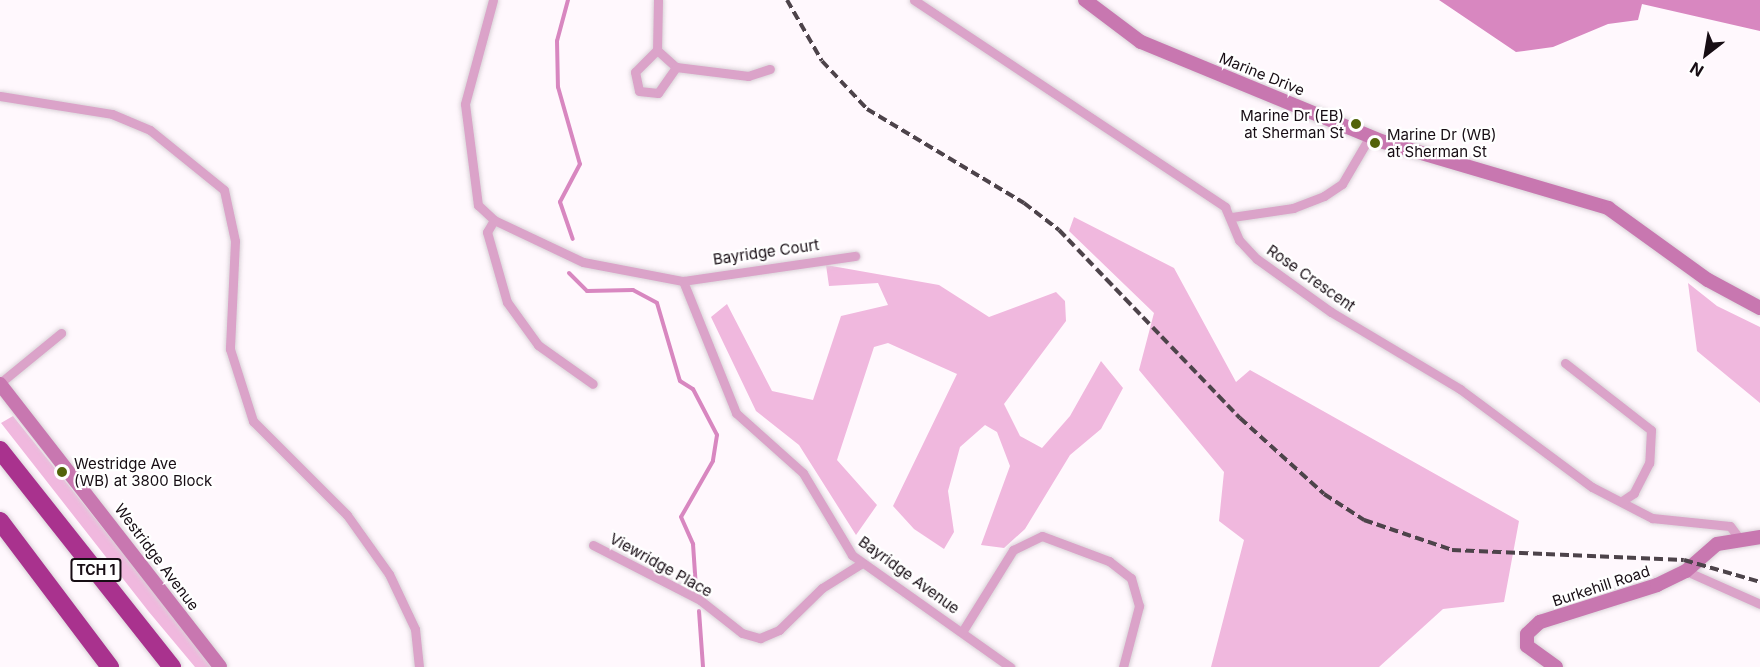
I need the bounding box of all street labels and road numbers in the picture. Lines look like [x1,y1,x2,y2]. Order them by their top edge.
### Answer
street label: Marine Drive [1217,49,1307,99]
street label: Bayridge Court [712,236,820,268]
street label: Rose Crescent [1263,241,1359,315]
street label: Westridge Avenue [111,500,203,614]
street label: Viewridge Place [607,529,715,601]
street label: Bayridge Avenue [855,532,963,618]
road number: TCH 1 [69,559,123,581]
street label: Burkehill Road [1550,562,1652,610]

